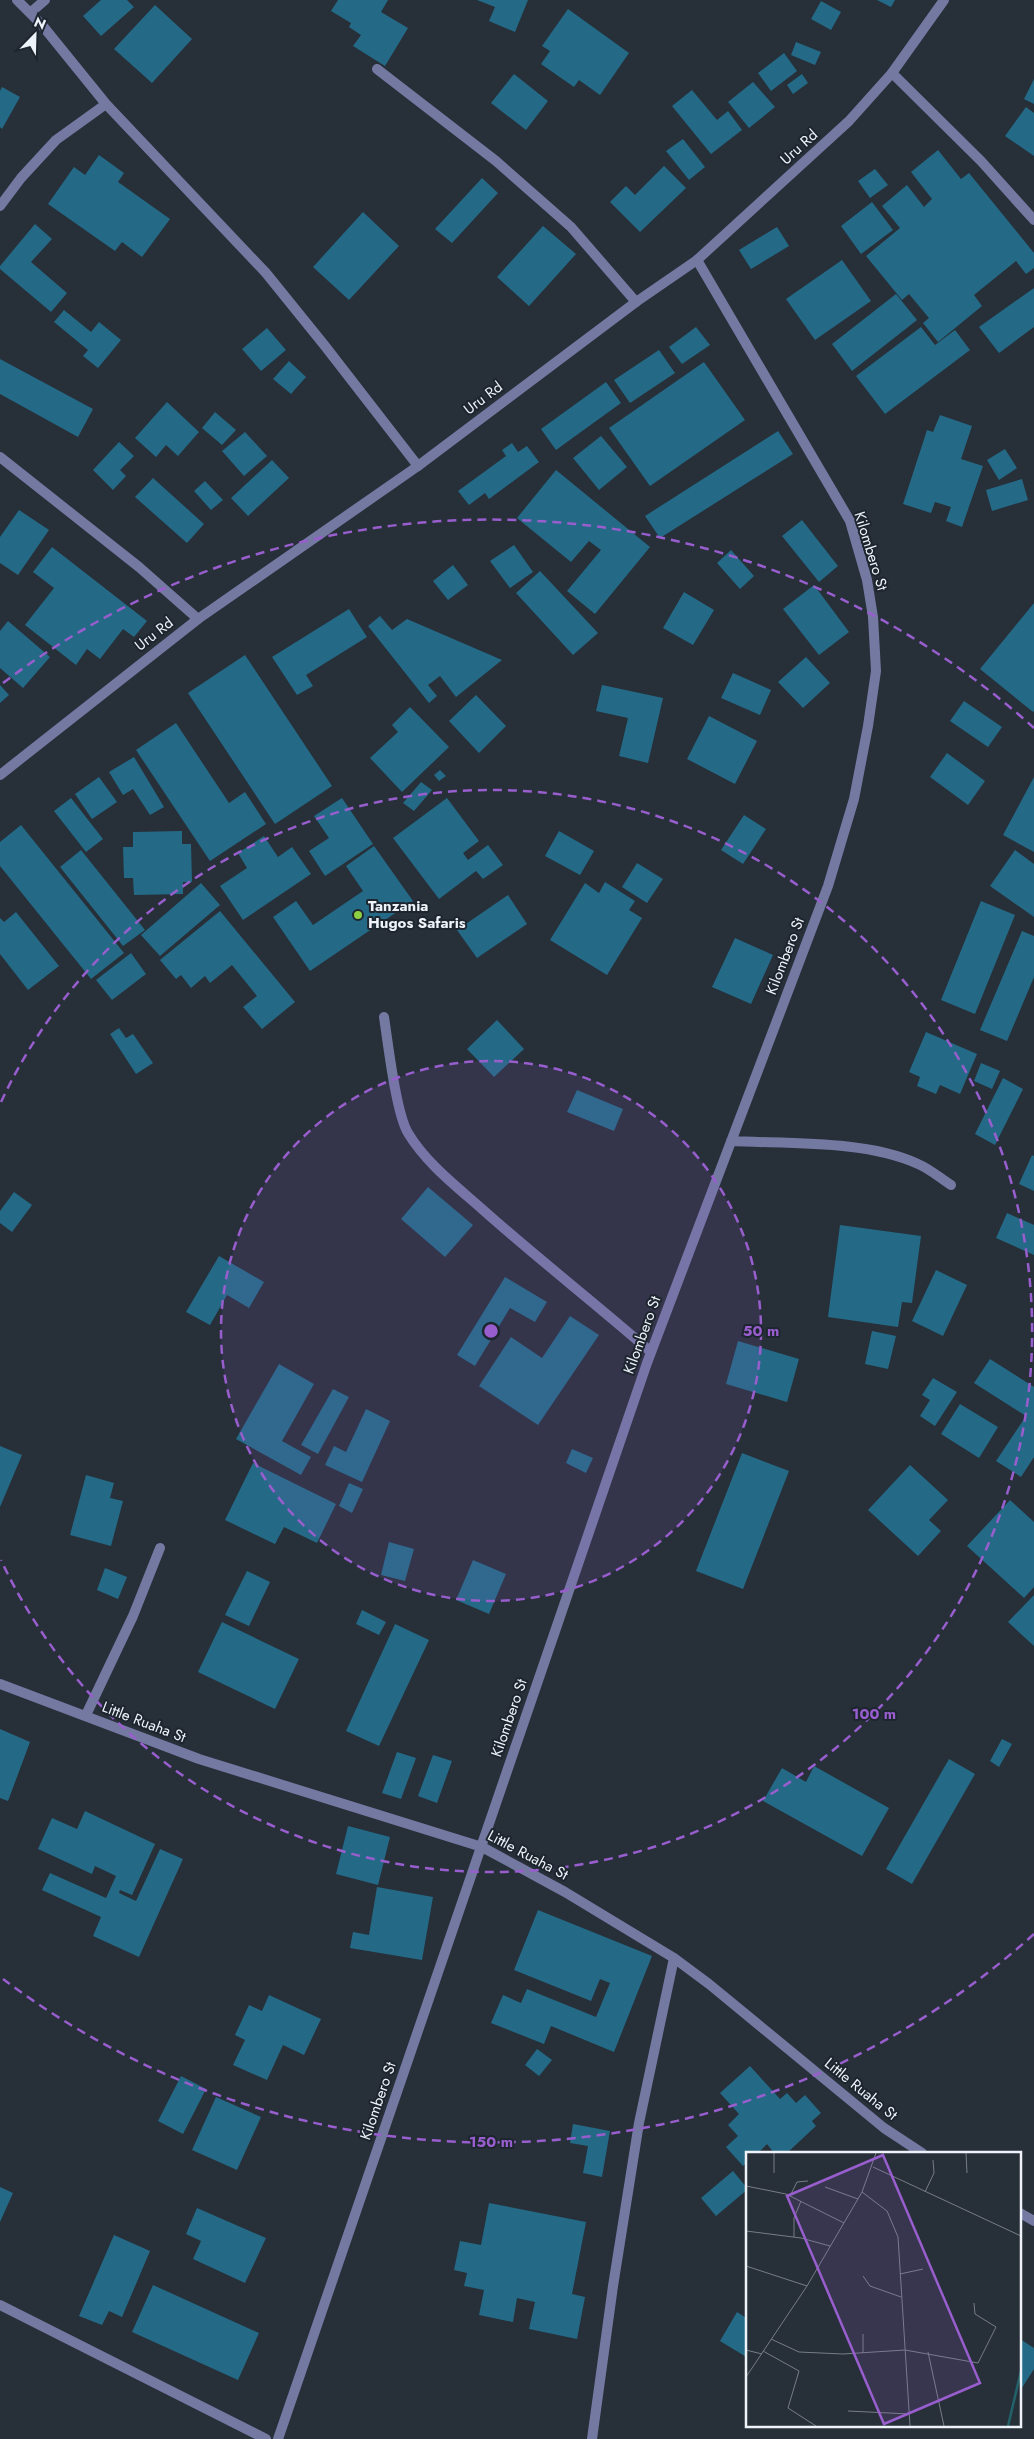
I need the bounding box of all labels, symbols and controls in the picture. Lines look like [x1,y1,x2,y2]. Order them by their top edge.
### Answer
north arrow [10,10,60,60]
text: N [31,12,49,34]
street label: Uru Rd [775,124,823,170]
street label: Uru Rd [459,376,507,420]
street label: Kilombero St [849,509,894,594]
street label: Uru Rd [130,612,178,656]
place label: Tanzania Hugos Safaris [368,895,466,934]
marker: Tanzania Hugos Safaris [352,909,364,921]
street label: Kilombero St [760,914,810,998]
street label: Kilombero St [618,1293,666,1377]
text: 50 m [743,1320,779,1342]
centre of rings [482,1322,500,1340]
street label: Kilombero St [485,1676,533,1760]
street label: Little Ruaha St [99,1696,190,1748]
text: 100 m [852,1703,896,1725]
street label: Little Ruaha St [484,1825,573,1886]
street label: Little Ruaha St [820,2053,903,2126]
street label: Kilombero St [354,2059,402,2143]
text: 150 m [469,2131,513,2153]
inset map [746,2152,1022,2426]

